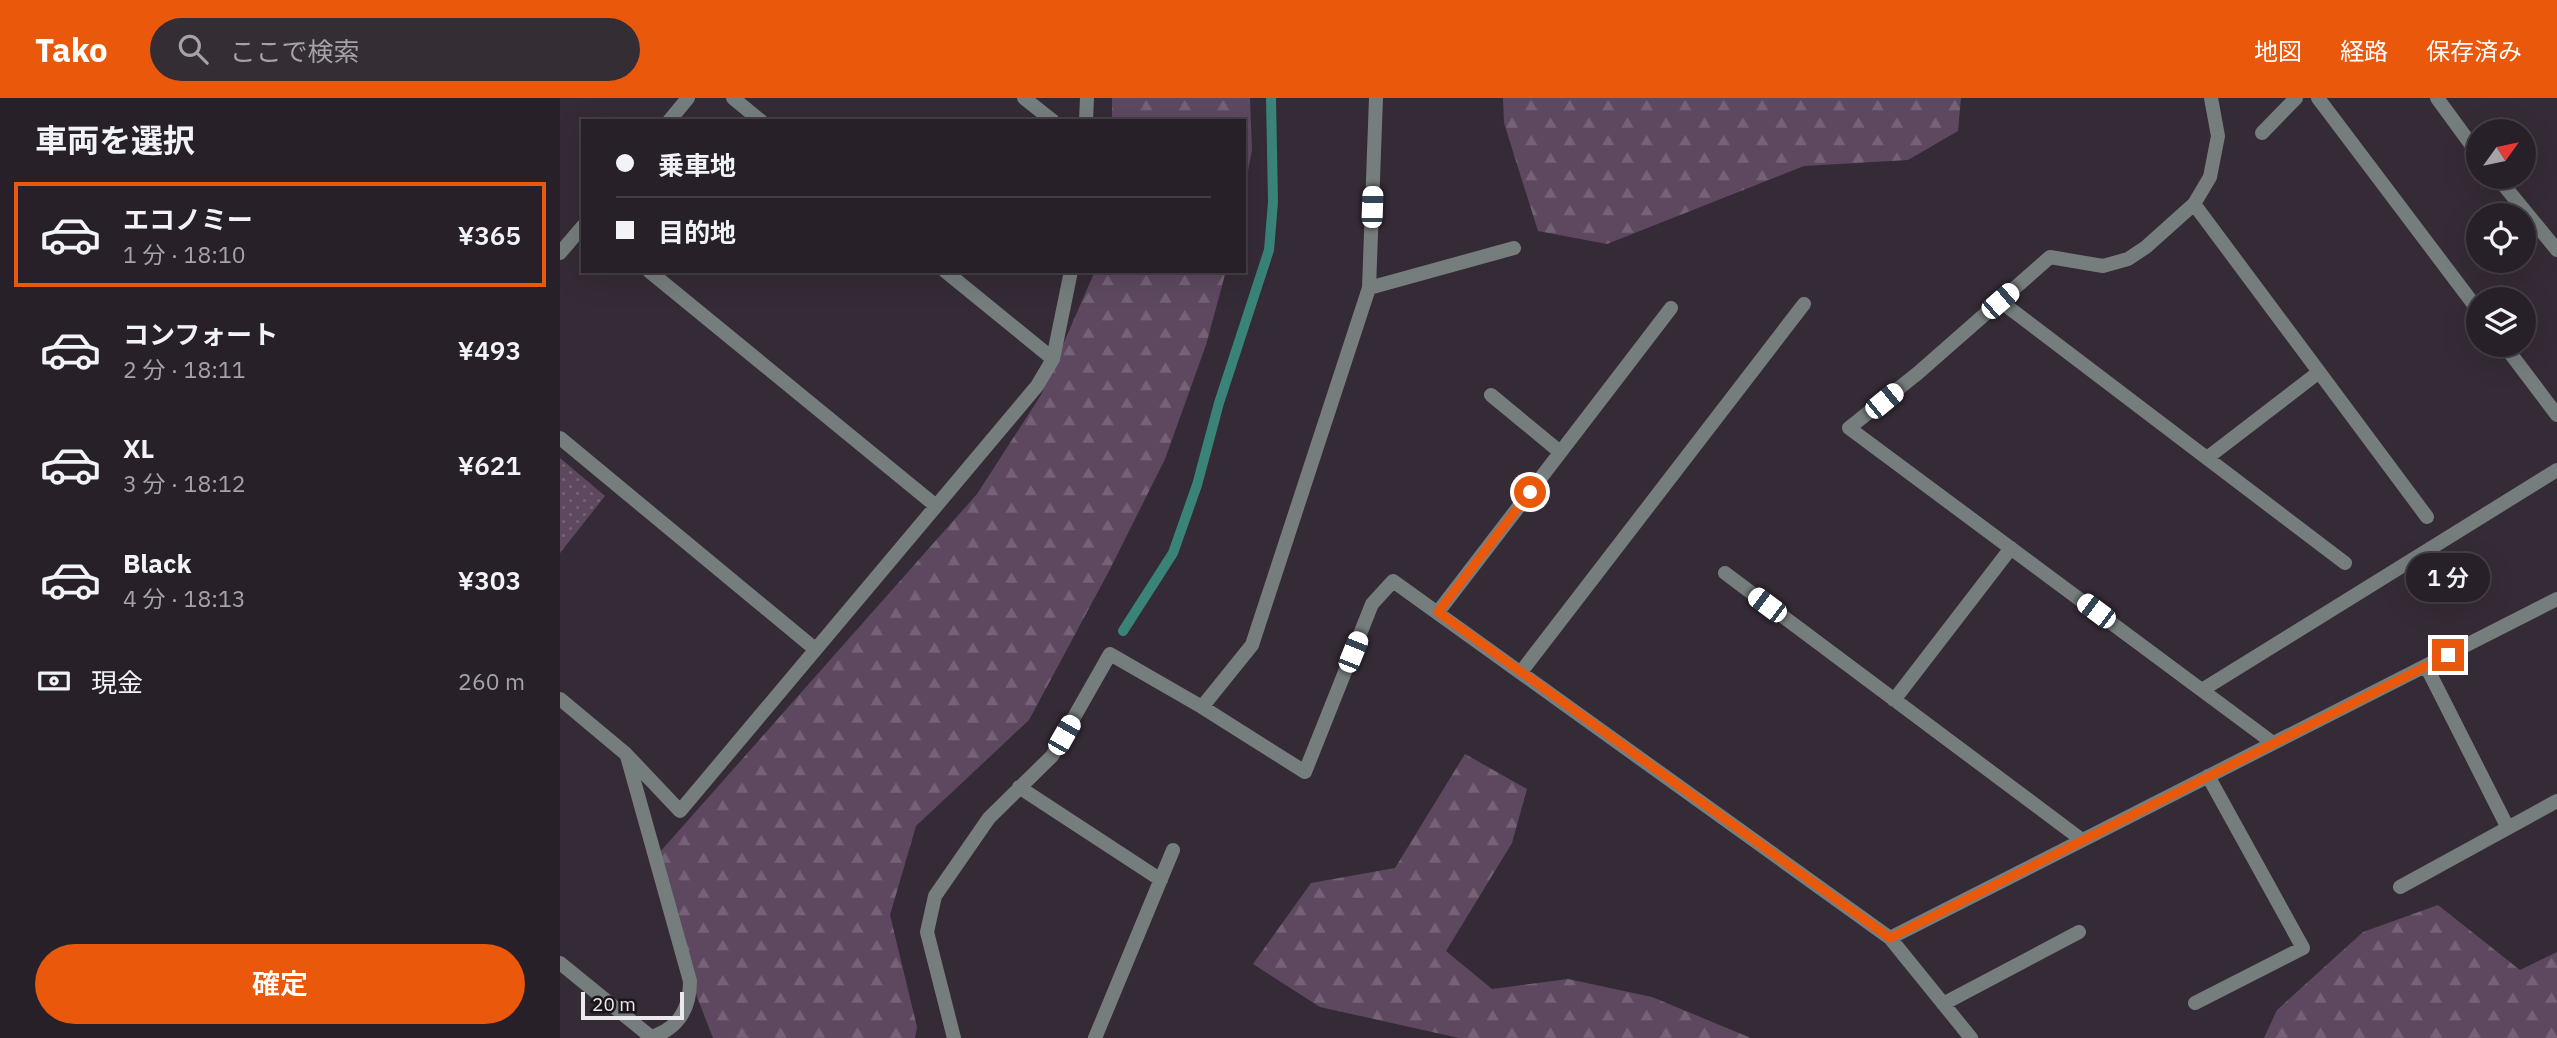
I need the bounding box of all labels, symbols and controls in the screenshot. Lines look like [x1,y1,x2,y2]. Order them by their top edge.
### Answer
search box [150,18,640,81]
text: Tako [35,28,108,71]
icon: search [174,30,212,68]
text: ここで検索 [230,34,360,68]
text: 地図 [2254,35,2302,67]
text: 経路 [2340,35,2388,67]
text: 保存済み [2426,35,2522,67]
text: 車両を選択 [35,119,195,161]
north arrow [2466,119,2536,189]
map controls [2466,119,2536,357]
text: 乗車地 [658,148,736,182]
car [1361,186,1384,228]
text: エコノミー [123,202,253,236]
icon: car [39,203,102,266]
button: locate [2466,203,2536,273]
text: 目的地 [658,215,736,249]
text: ¥365 [458,218,521,252]
text: 1 分 · 18:10 [123,239,246,269]
car [1978,279,2023,323]
button: layers [2466,287,2536,357]
text: コンフォート [123,317,278,351]
icon: car [39,318,102,381]
text: ¥493 [458,333,521,367]
text: 2 分 · 18:11 [123,354,246,384]
car [1862,380,1907,422]
text: XL [123,431,154,465]
icon: car [39,433,102,496]
text: ¥621 [458,448,521,482]
text: 3 分 · 18:12 [123,468,246,498]
route start [1514,476,1546,508]
text: Black [123,546,191,580]
icon: car [39,548,102,611]
callout: 1 分 [2406,554,2490,602]
text: 1 分 [2427,562,2469,592]
text: ¥303 [458,563,521,597]
text: 4 分 · 18:13 [123,583,246,613]
car [1744,584,1791,626]
car [2073,590,2120,632]
car [1336,629,1371,675]
route end [2432,639,2464,671]
icon: cash [35,662,73,700]
text: 現金 [91,665,143,699]
text: 260 m [458,666,525,696]
car [1045,712,1084,758]
button: 確定 [35,944,525,1024]
scale bar [581,989,684,1021]
text: 20 m [592,992,636,1016]

